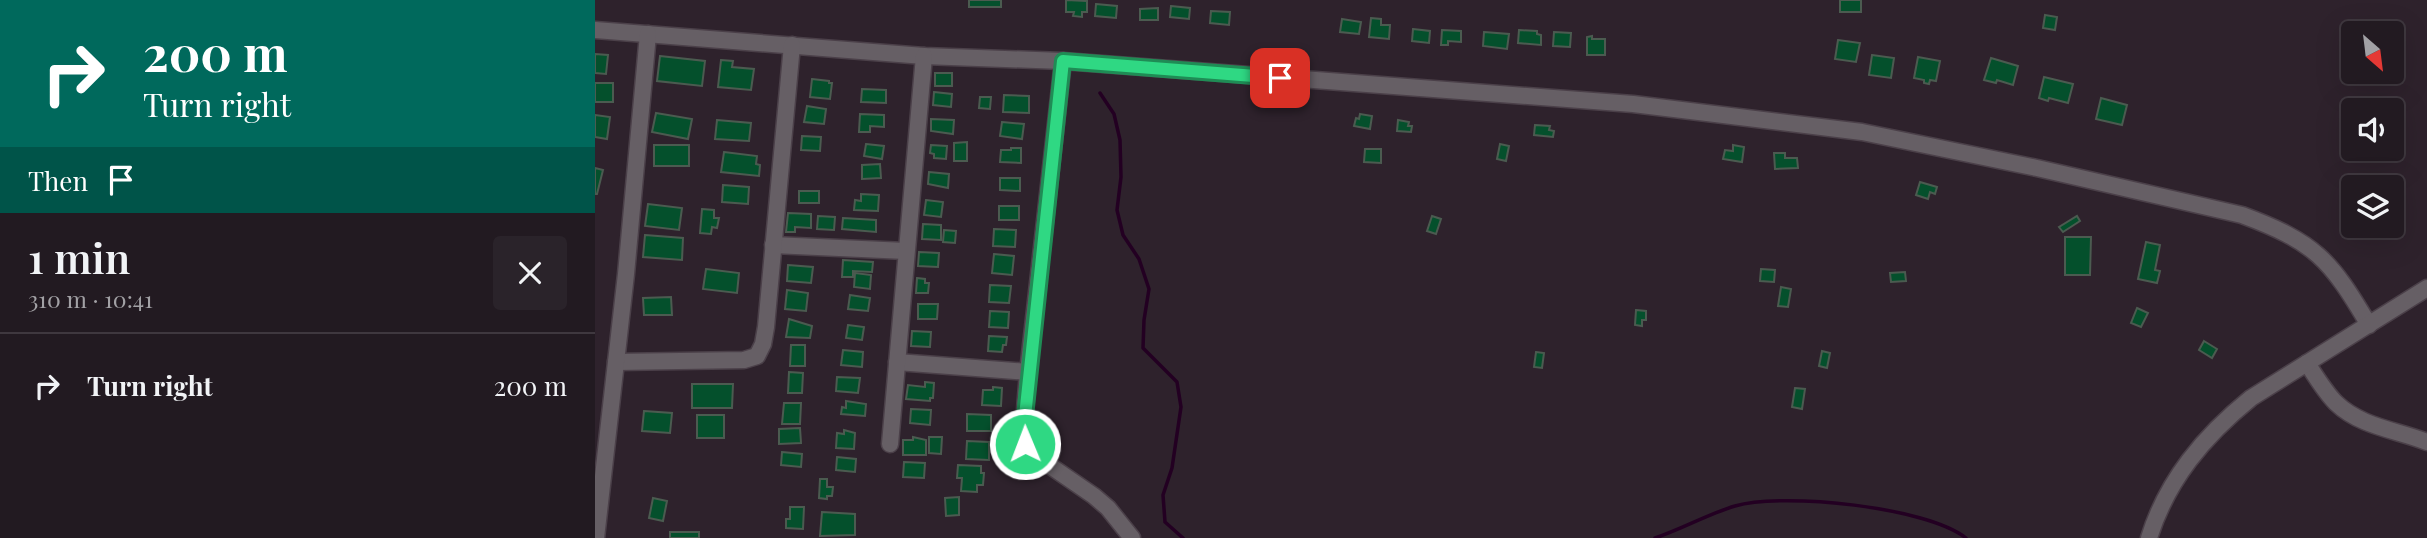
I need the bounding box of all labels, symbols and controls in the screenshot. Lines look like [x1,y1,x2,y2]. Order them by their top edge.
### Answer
text: 200 m [143,19,288,84]
north arrow [2341,21,2405,84]
map controls [2341,21,2404,238]
icon: right [28,28,119,119]
pin [1250,48,1310,108]
icon: arrive [1261,59,1299,97]
text: Turn right [143,82,291,125]
button: sound [2341,98,2404,161]
icon: arrive [102,161,140,199]
text: Then [28,163,88,198]
button: layers [2341,175,2404,238]
text: 1 min [28,229,130,285]
button: close [493,236,567,310]
text: 310 m · 10:41 [28,283,153,314]
icon: right [28,367,66,405]
text: Turn right [87,368,213,403]
text: 200 m [494,368,567,403]
position arrow [988,407,1062,481]

